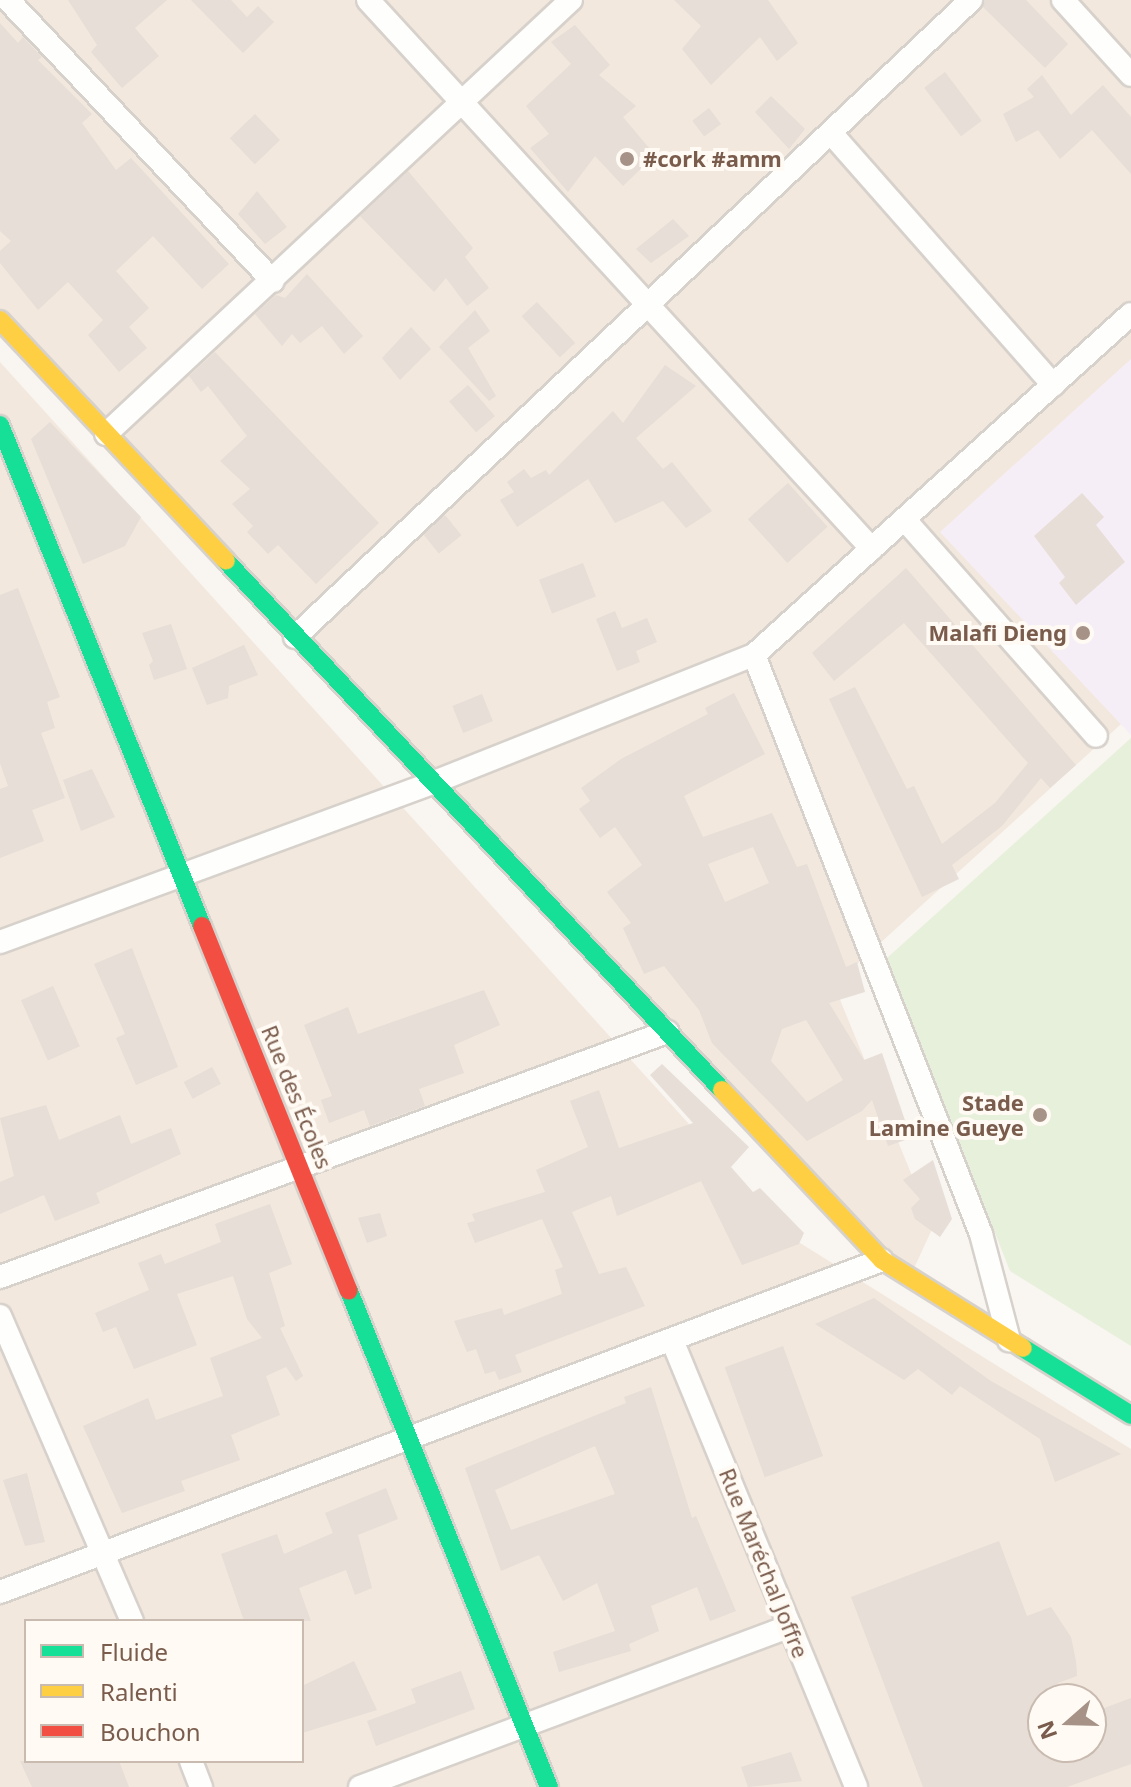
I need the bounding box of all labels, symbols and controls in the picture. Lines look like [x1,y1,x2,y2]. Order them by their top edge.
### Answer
place label: #cork #amm [643,146,782,172]
marker: #cork #amm [618,150,636,168]
place label: Malafi Dieng [929,620,1067,646]
marker: Malafi Dieng [1074,624,1092,642]
street label: Rue des Écoles [256,1021,338,1173]
place label: Stade Lamine Gueye [869,1089,1024,1140]
marker: Stade Lamine Gueye [1031,1106,1049,1124]
street label: Rue Maréchal Joffre [714,1464,814,1662]
legend [24,1619,304,1763]
text: Fluide [100,1635,168,1668]
text: Ralenti [100,1675,178,1708]
north arrow [1027,1683,1107,1763]
text: Bouchon [100,1715,201,1748]
text: N [1029,1717,1063,1744]

